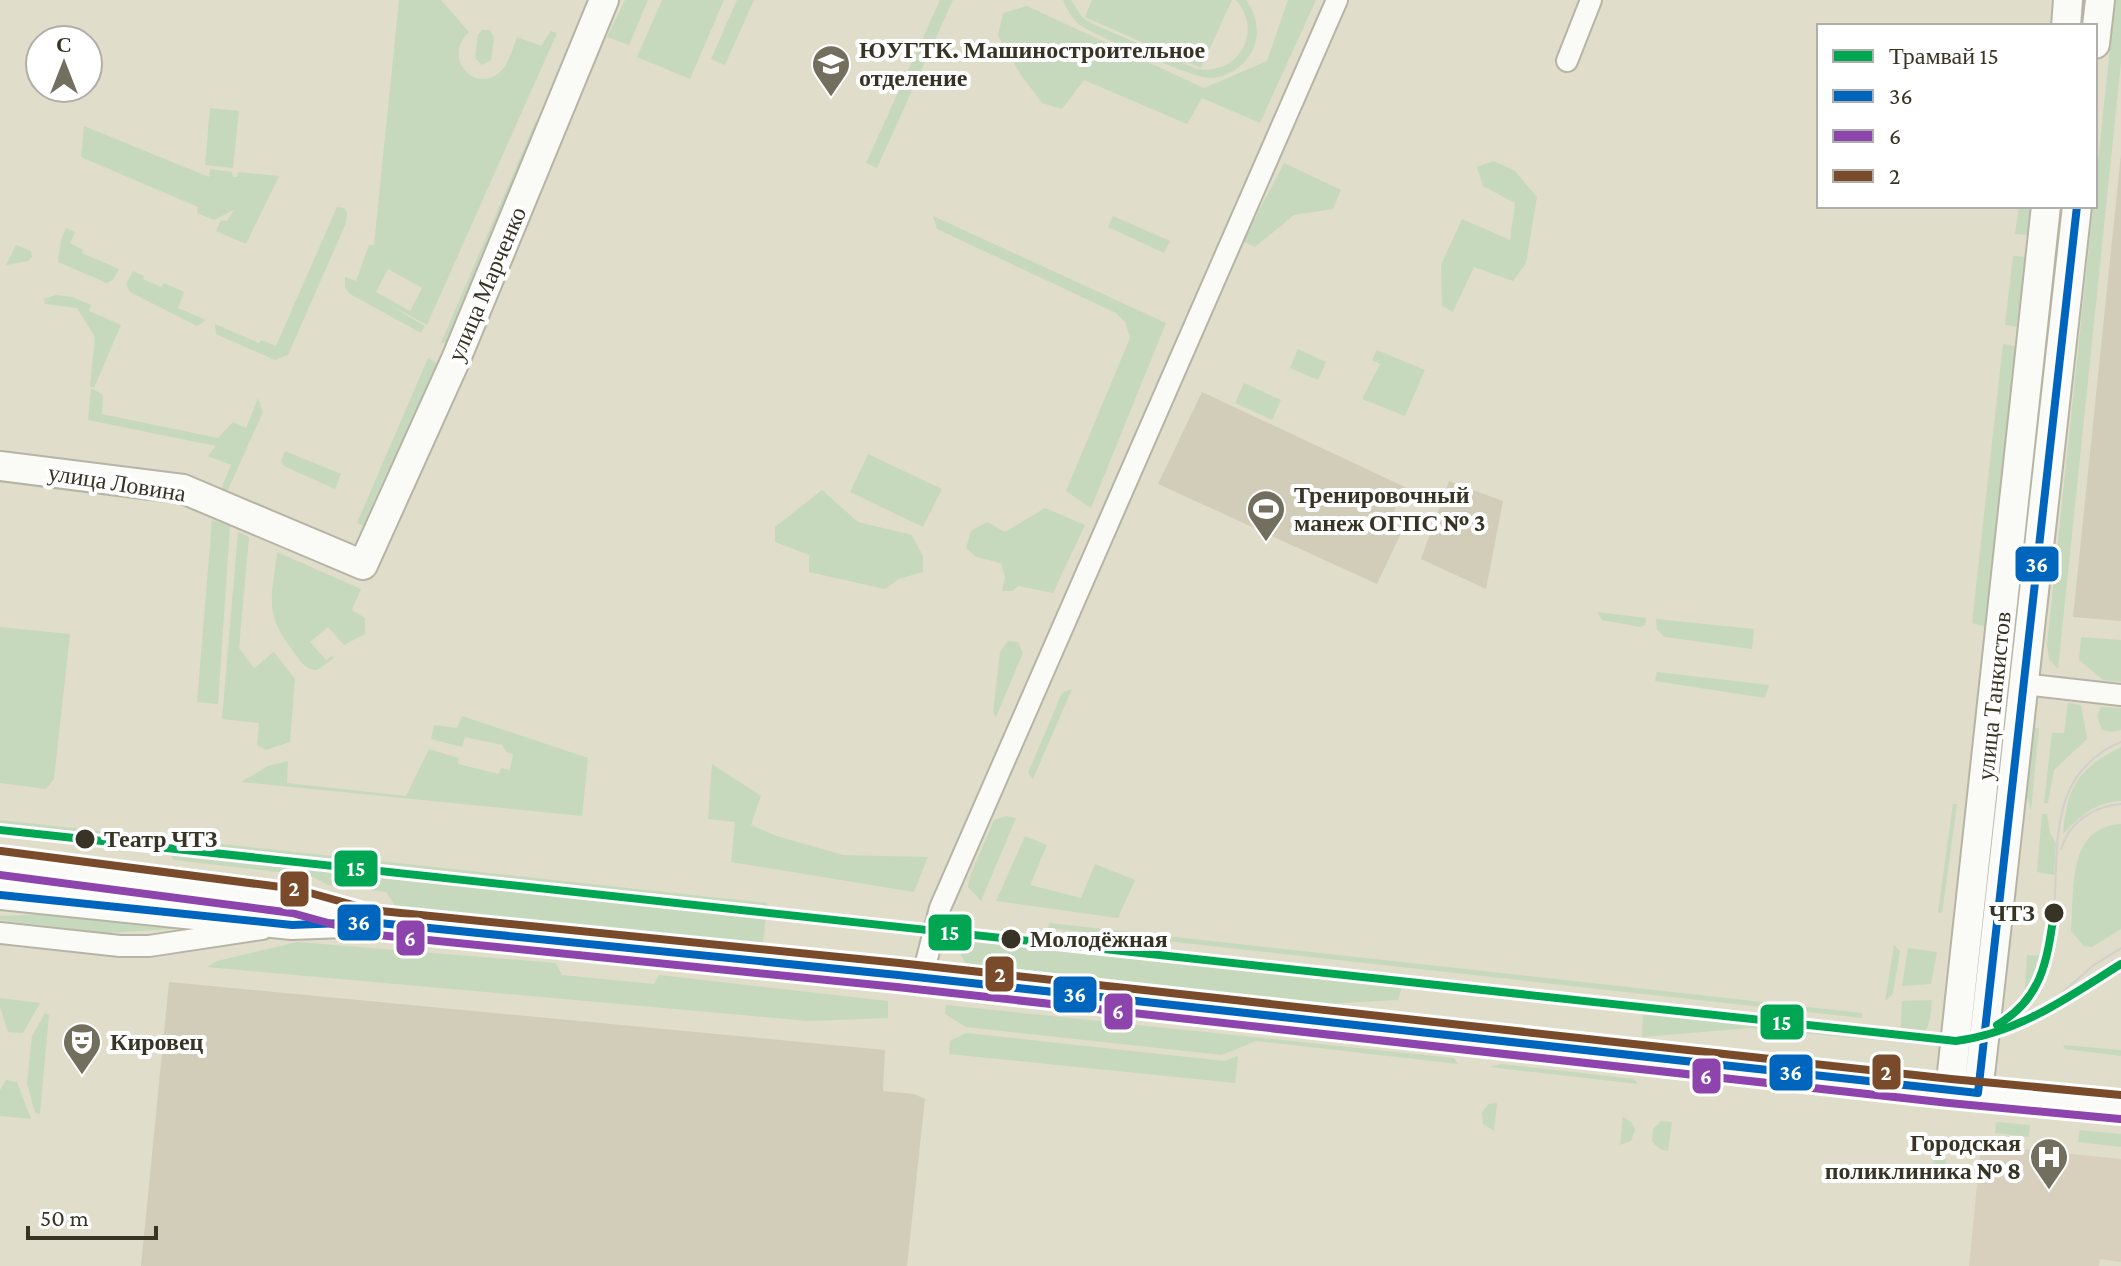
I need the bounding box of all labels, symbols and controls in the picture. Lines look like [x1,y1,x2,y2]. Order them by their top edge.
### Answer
north arrow [24,24,104,104]
legend [1817,24,2097,208]
text: С [56,32,72,57]
place label: ЮУГТК. Машиностроительное отделение [859,36,1206,91]
text: Трамвай 15 [1889,42,1999,69]
school or university icon: ЮУГТК. Машиностроительное отделение [810,43,852,98]
text: 36 [1889,82,1913,109]
text: 6 [1889,122,1901,149]
text: 2 [1889,162,1900,189]
street label: улица Марченко [442,203,531,365]
street label: улица Ловина [46,458,188,507]
place label: Тренировочный манеж ОГПС № 3 [1294,481,1486,536]
sports icon: Тренировочный манеж ОГПС № 3 [1245,488,1287,543]
line badge: 36 [2014,545,2060,583]
text: 36 [2026,552,2048,577]
street label: улица Танкистов [1971,610,2016,782]
place label: Театр ЧТЗ [104,825,218,852]
marker: Театр ЧТЗ [73,827,97,851]
line badge: 15 [333,849,379,888]
text: 15 [346,856,366,881]
line badge: 2 [279,870,310,908]
text: 2 [288,876,300,901]
place label: ЧТЗ [1989,899,2035,926]
marker: ЧТЗ [2042,901,2066,925]
line badge: 36 [336,903,382,942]
text: 36 [348,910,370,935]
line badge: 15 [927,913,973,952]
line badge: 6 [395,919,426,957]
text: 15 [940,920,960,945]
place label: Молодёжная [1030,925,1168,952]
text: 6 [404,926,416,951]
marker: Молодёжная [999,927,1023,951]
line badge: 2 [984,955,1015,993]
text: 2 [994,962,1006,987]
line badge: 36 [1052,975,1098,1014]
text: 36 [1064,982,1086,1007]
line badge: 6 [1103,992,1134,1031]
text: 6 [1112,999,1124,1024]
line badge: 15 [1759,1003,1805,1041]
text: 15 [1772,1010,1792,1035]
theatre icon: Кировец [61,1021,103,1076]
place label: Кировец [110,1028,204,1055]
line badge: 36 [1768,1053,1814,1092]
line badge: 2 [1871,1053,1902,1091]
line badge: 6 [1691,1057,1722,1095]
text: 36 [1780,1060,1802,1085]
text: 2 [1880,1060,1892,1085]
text: 6 [1700,1064,1712,1089]
place label: Городская поликлиника № 8 [1825,1129,2021,1184]
hospital icon: Городская поликлиника № 8 [2028,1136,2070,1191]
scale bar [28,1190,156,1240]
text: 50 m [40,1204,89,1231]

